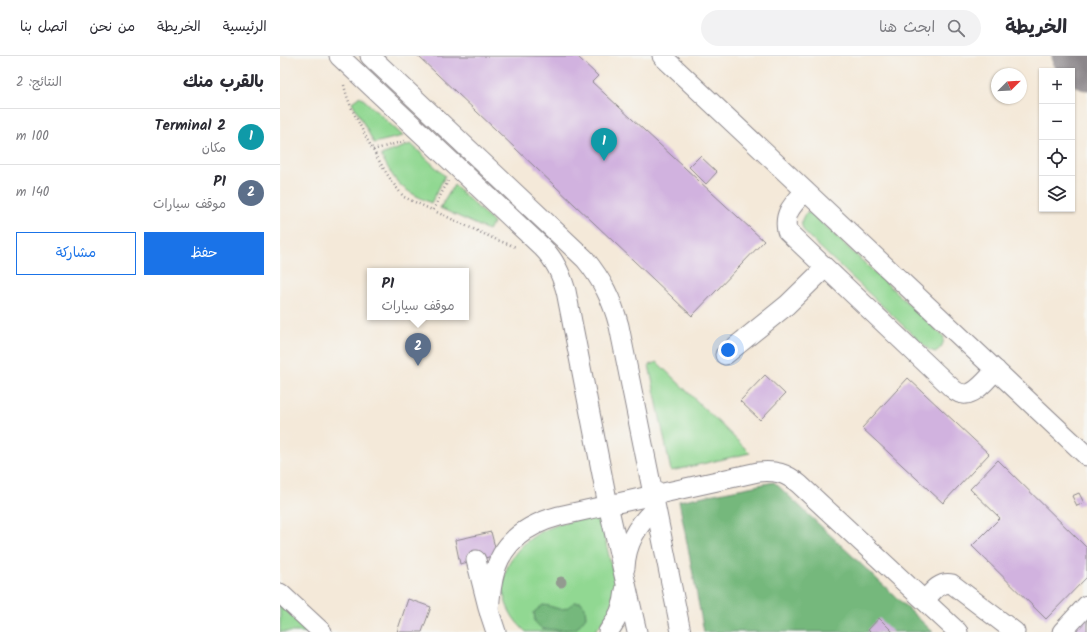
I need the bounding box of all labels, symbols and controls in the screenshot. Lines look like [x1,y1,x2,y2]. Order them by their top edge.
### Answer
search box [701,10,981,46]
text: الخريطة [1005,13,1067,43]
text: اتصل بنا [20,16,68,38]
text: من نحن [90,16,135,38]
text: الخريطة [157,16,201,38]
text: الرئيسية [223,16,267,38]
text: ابحث هنا [879,16,935,40]
icon: search [945,17,967,39]
north arrow [991,68,1027,104]
map controls [1039,68,1075,212]
button: + [1039,68,1075,104]
text: بالقرب منك [183,69,264,96]
text: النتائج: 2 [16,72,62,93]
button: − [1039,104,1075,140]
text: Terminal 2 [154,114,226,138]
text: 100 m [16,126,49,147]
text: 1 [249,126,253,147]
pin: 1 [591,128,617,161]
text: مكان [202,138,226,159]
button: locate [1039,140,1075,176]
text: P1 [213,170,226,194]
button: layers [1039,176,1075,212]
text: 140 m [16,182,49,203]
text: 2 [247,182,255,203]
text: موقف سيارات [153,194,226,215]
button: مشاركة [16,232,136,275]
button: حفظ [144,232,264,275]
popup [367,268,469,320]
text: P1 [381,272,394,296]
text: موقف سيارات [381,296,455,317]
pin: 2 [405,333,431,366]
your location [718,340,738,360]

